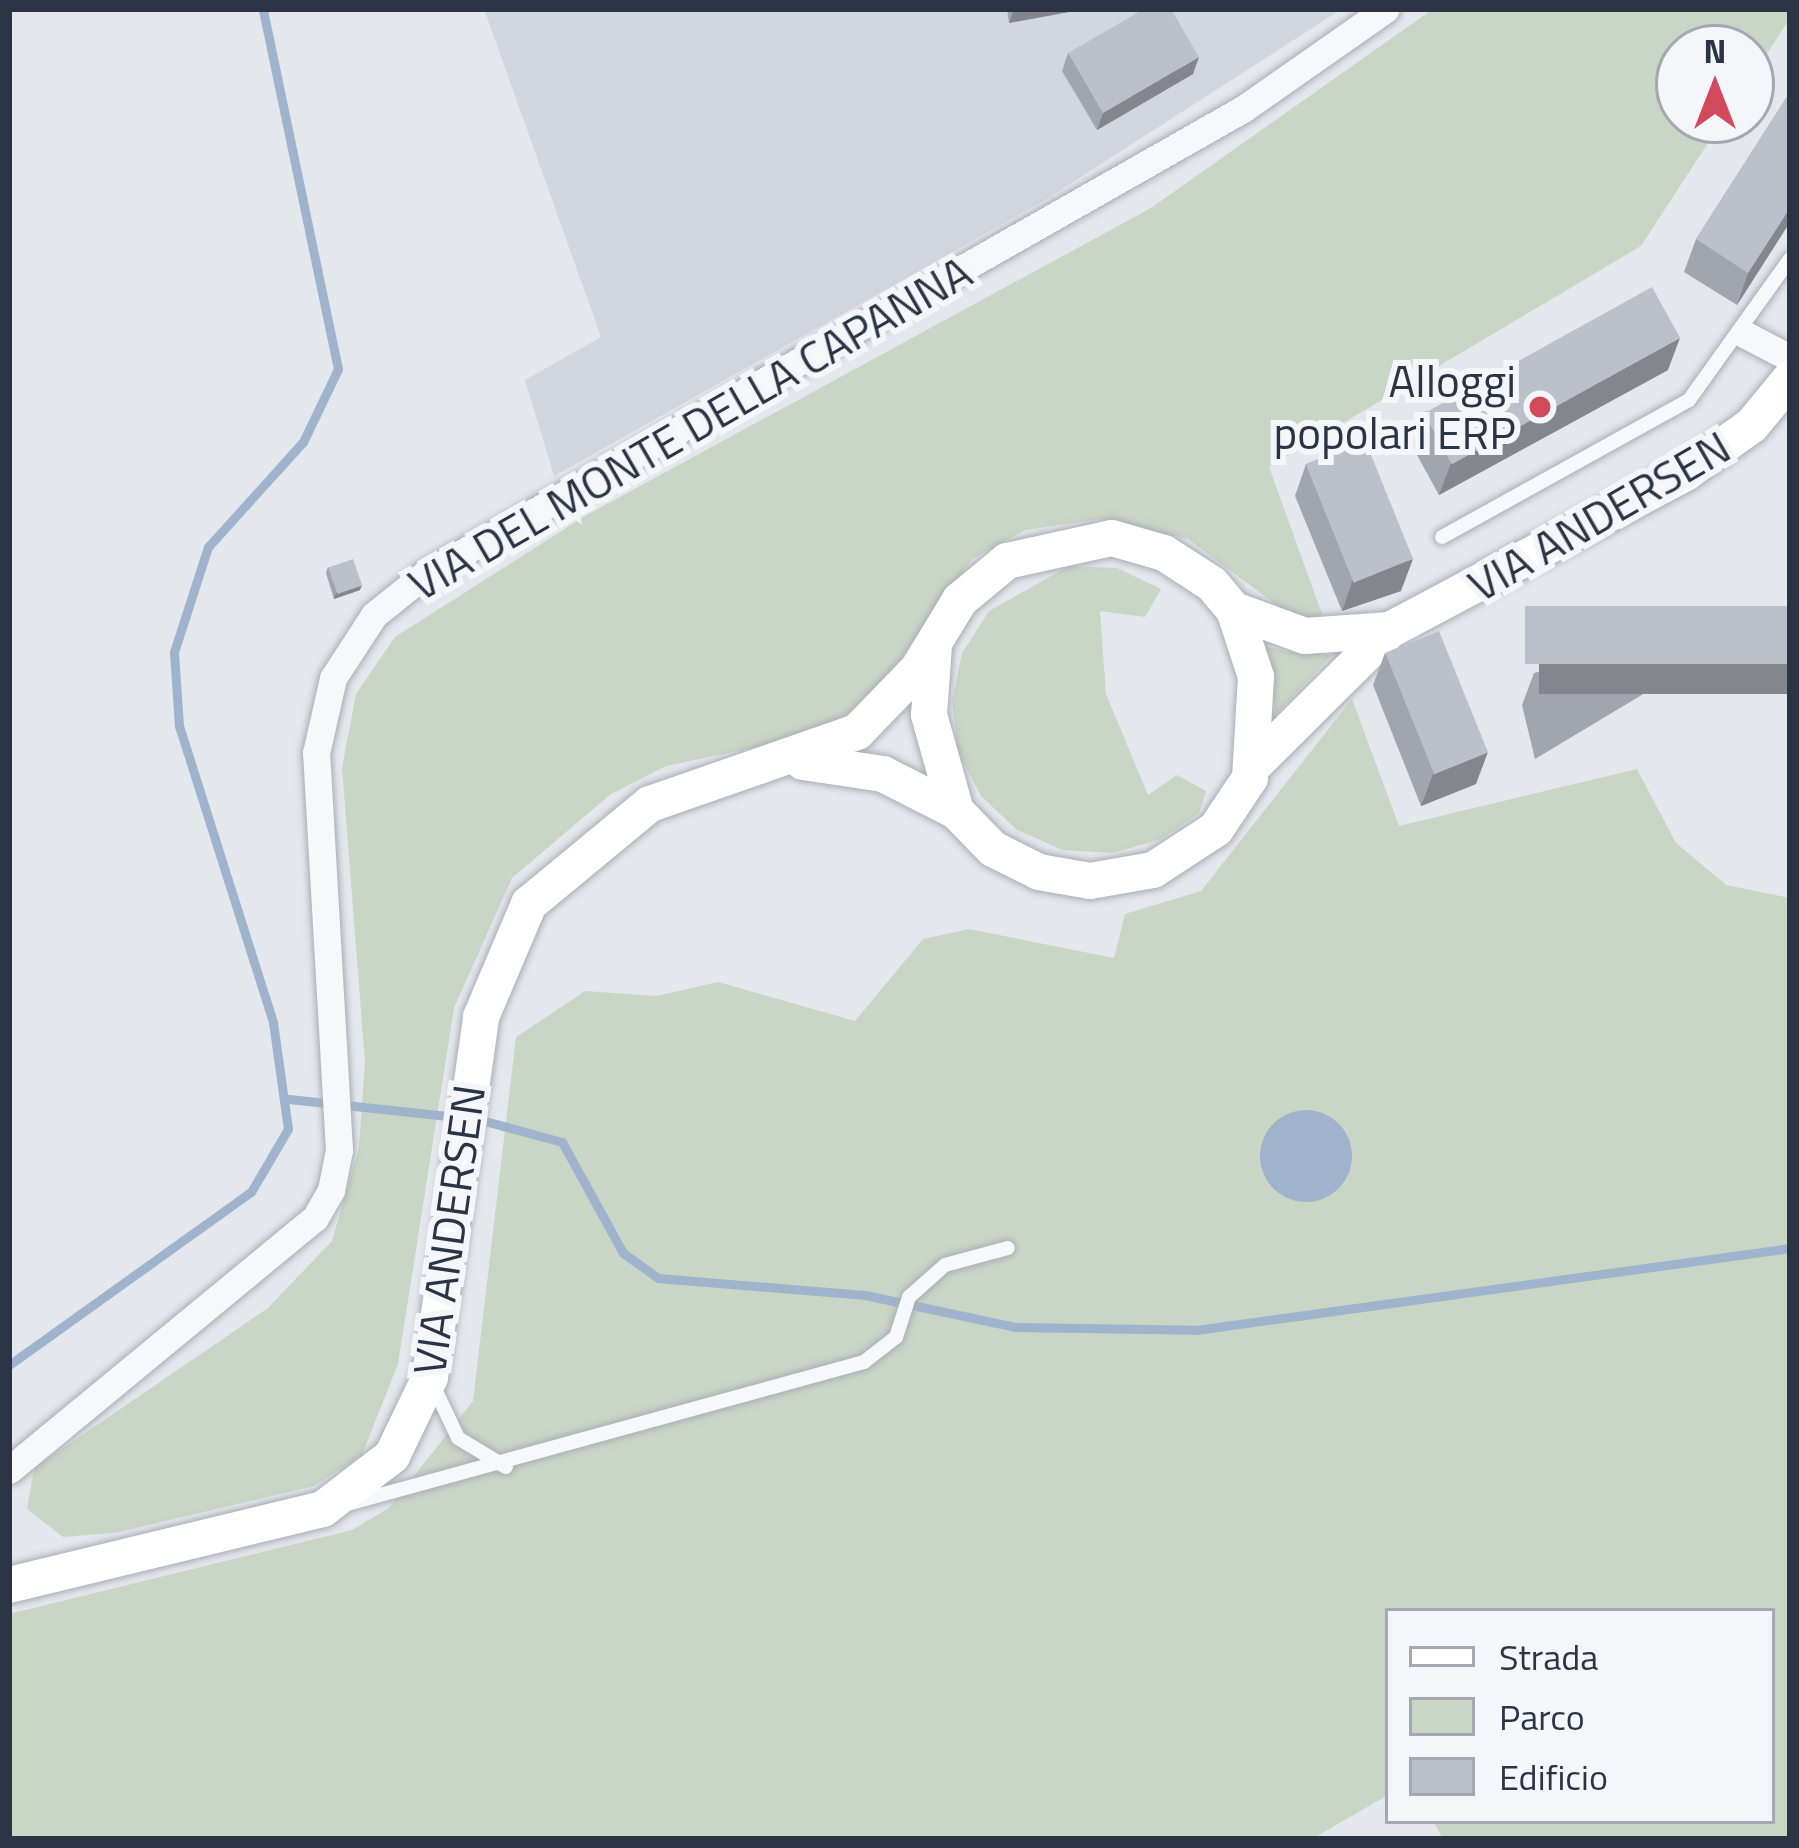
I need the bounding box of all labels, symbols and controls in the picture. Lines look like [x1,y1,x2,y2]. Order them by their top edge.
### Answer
north arrow [1655,24,1775,144]
text: N [1704,26,1726,76]
street label: VIA DEL MONTE DELLA CAPANNA [399,244,981,612]
place label: Alloggi popolari ERP [1273,354,1516,460]
marker: Alloggi popolari ERP [1527,394,1553,420]
street label: VIA ANDERSEN [1459,419,1739,613]
street label: VIA ANDERSEN [402,1081,496,1379]
legend [1385,1608,1775,1824]
text: Strada [1499,1629,1598,1684]
text: Parco [1499,1689,1585,1744]
text: Edificio [1499,1749,1608,1804]

